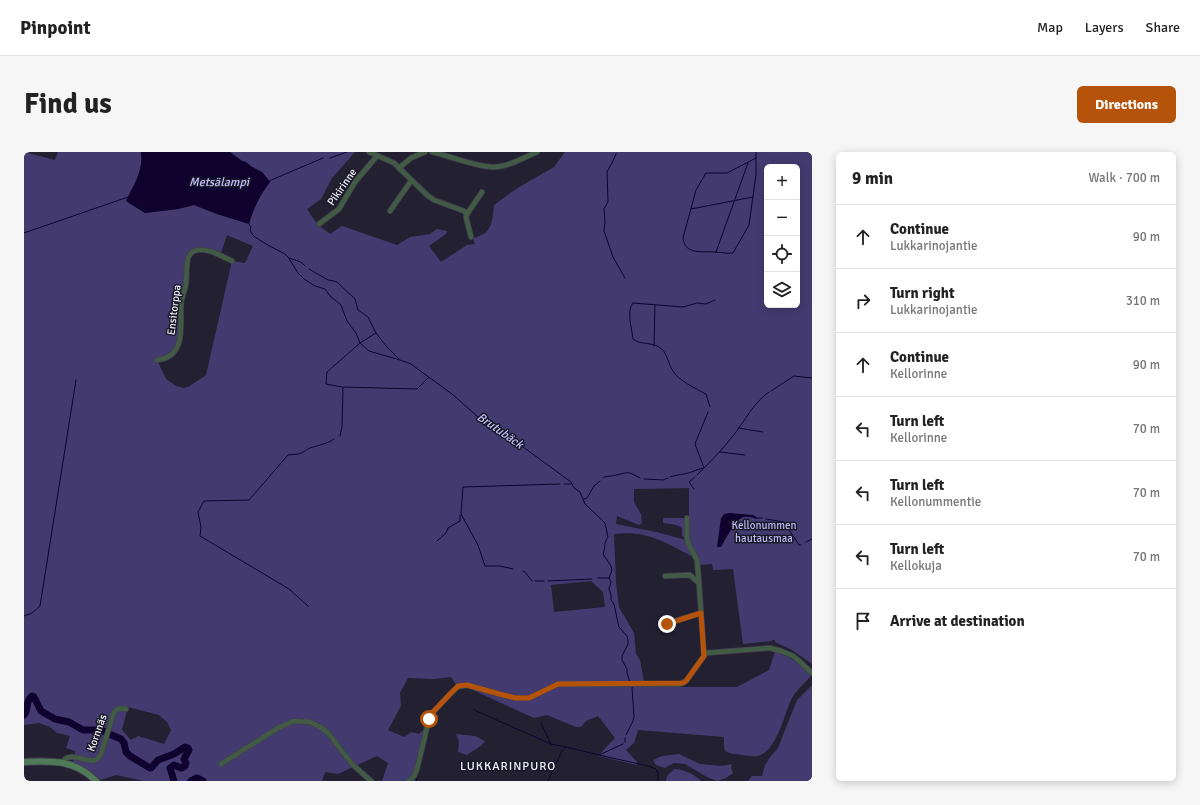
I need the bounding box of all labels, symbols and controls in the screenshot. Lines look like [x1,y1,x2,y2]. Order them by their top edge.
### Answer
text: Pinpoint [20,16,91,40]
text: Map [1037,19,1063,36]
text: Layers [1085,19,1124,36]
text: Share [1146,19,1180,36]
button: Directions [1077,86,1176,123]
text: Find us [24,87,112,121]
map controls [764,164,800,308]
button: + [764,164,800,200]
street label: Pikirinne [325,166,359,208]
text: 9 min [852,168,893,189]
text: Walk · 700 m [1089,170,1160,186]
water label: Metsälampi [189,175,251,190]
button: − [764,200,800,236]
text: Continue [890,220,949,238]
icon: ahead [852,226,874,248]
text: 90 m [1133,229,1160,245]
button: locate [764,236,800,272]
text: Lukkarinojantie [890,238,978,254]
button: layers [764,272,800,308]
street label: Ensitorppa [164,284,184,336]
text: Turn right [890,284,955,302]
icon: right [852,290,874,312]
text: 310 m [1126,293,1160,309]
text: Lukkarinojantie [890,302,978,318]
text: Continue [890,348,949,366]
icon: ahead [852,354,874,376]
text: 90 m [1133,357,1160,373]
text: Kellorinne [890,366,947,382]
water label: Brutubäck [474,410,527,453]
text: Turn left [890,412,944,430]
icon: left [852,418,874,440]
text: 70 m [1133,421,1160,437]
text: Kellorinne [890,430,947,446]
text: Turn left [890,476,944,494]
icon: left [852,482,874,504]
text: 70 m [1133,485,1160,501]
text: Kellonummentie [890,494,981,510]
park label: Kellonummen hautausmaa [732,519,796,545]
text: Turn left [890,540,944,558]
icon: left [852,546,874,568]
text: 70 m [1133,549,1160,565]
text: Kellokuja [890,558,942,574]
icon: arrive [852,610,874,632]
text: Arrive at destination [890,612,1025,630]
route end [658,615,676,633]
route start [420,710,438,728]
street label: Kornnäs [84,713,110,753]
district label: LUKKARINPURO [460,759,556,774]

